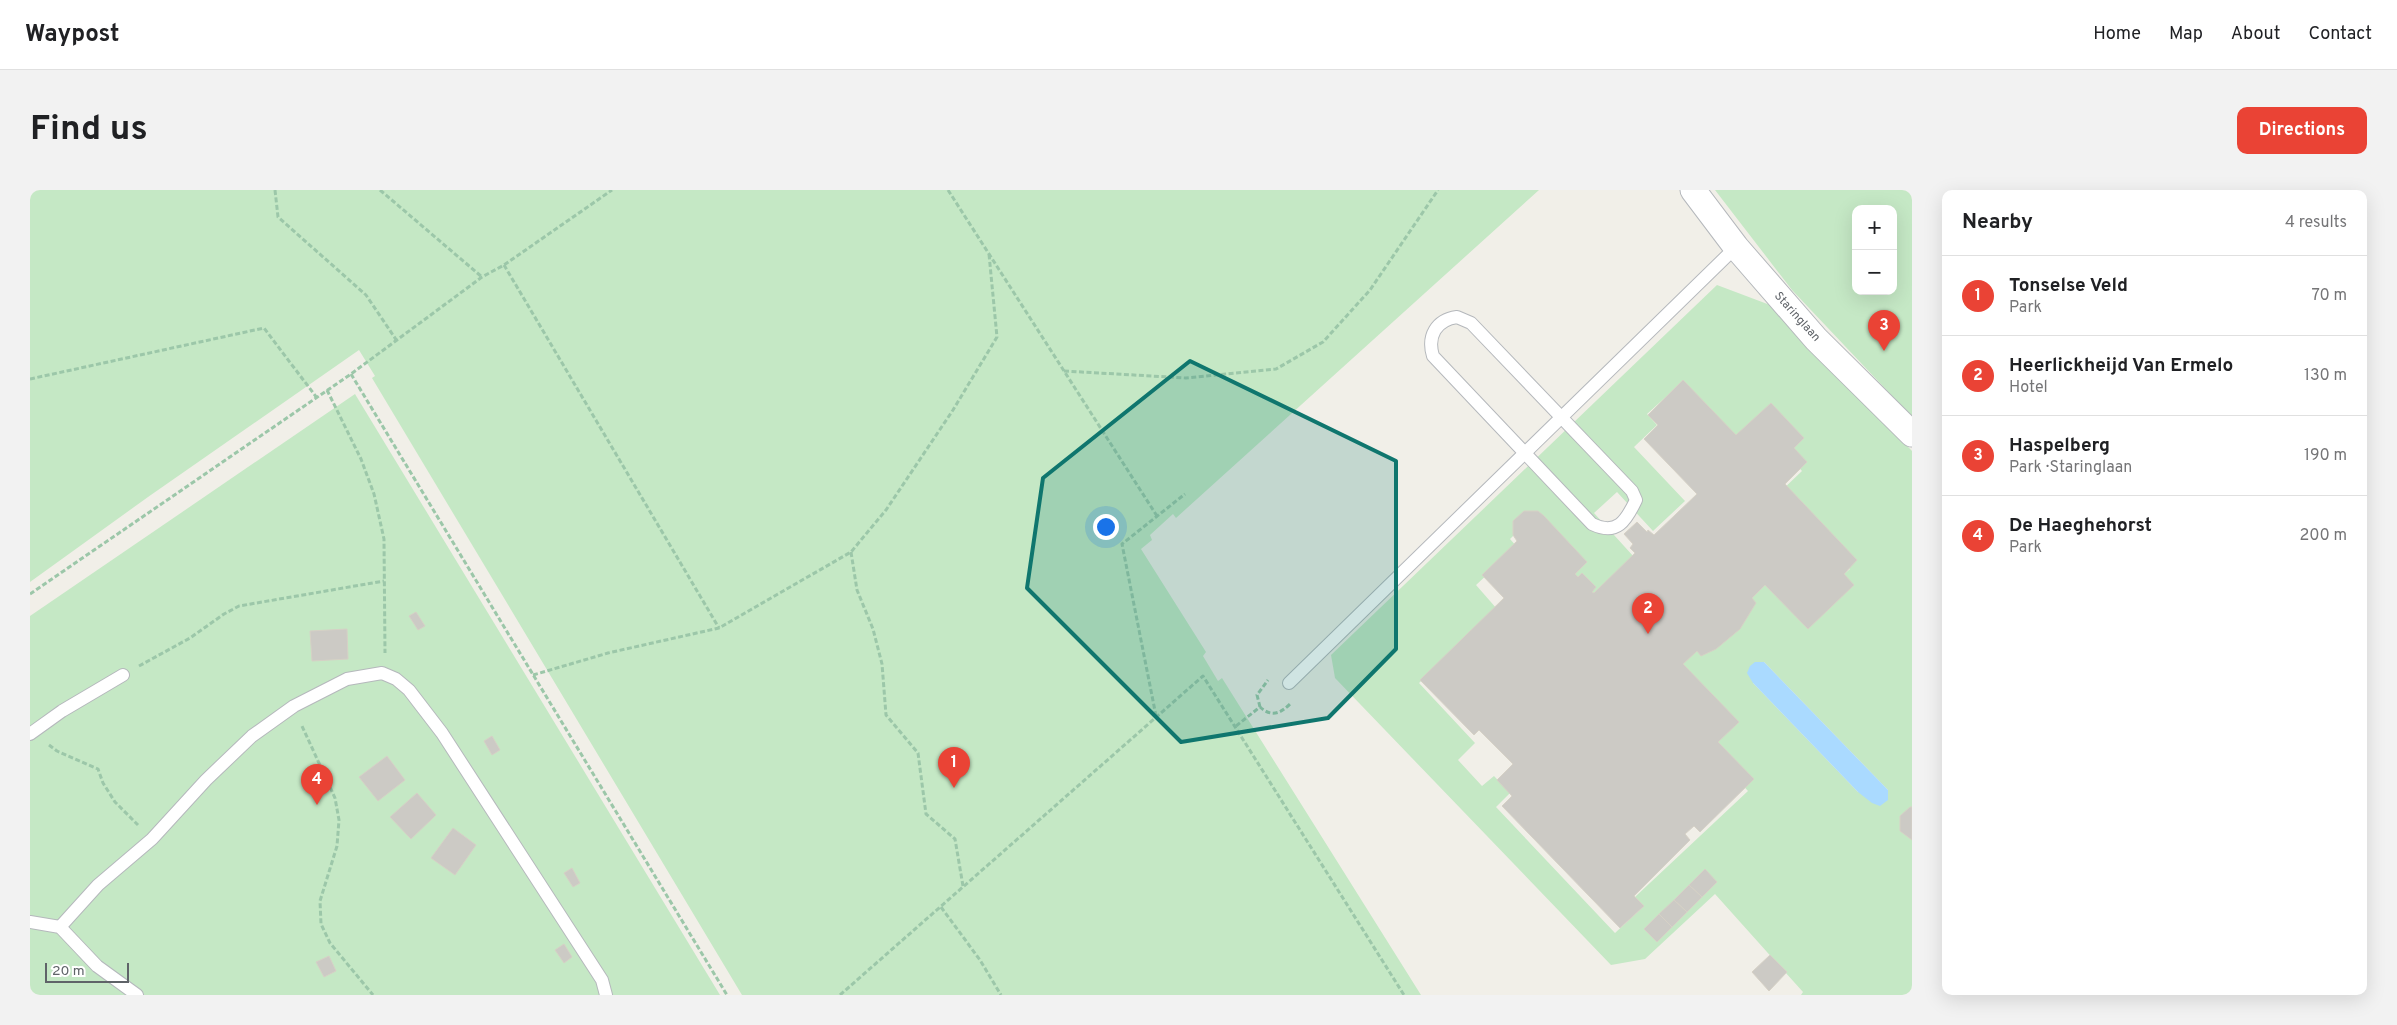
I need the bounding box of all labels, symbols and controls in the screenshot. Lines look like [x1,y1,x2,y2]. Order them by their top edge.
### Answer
text: Waypost [25,20,119,50]
text: Home [2093,23,2141,46]
text: Map [2169,23,2203,46]
text: About [2231,23,2280,46]
text: Contact [2308,23,2372,46]
button: Directions [2237,107,2367,154]
text: Find us [30,108,148,152]
map controls [1852,205,1897,295]
button: + [1852,205,1897,250]
text: Nearby [1962,209,2033,236]
text: 4 results [2285,213,2347,233]
button: − [1852,250,1897,295]
text: Tonselse Veld [2009,274,2128,298]
text: 1 [1975,286,1981,306]
text: 70 m [2312,286,2347,306]
street label: Staringlaan [1770,289,1824,345]
text: Park [2009,298,2042,318]
pin: 3 [1868,310,1900,351]
text: Heerlickheijd Van Ermelo [2009,354,2233,378]
text: 2 [1973,366,1983,386]
text: 130 m [2304,366,2347,386]
text: Hotel [2009,378,2048,398]
text: Haspelberg [2009,434,2110,458]
text: 3 [1973,446,1983,466]
text: 190 m [2304,446,2347,466]
text: Park · Staringlaan [2009,458,2132,478]
your location [1093,514,1119,540]
text: De Haeghehorst [2009,514,2152,538]
text: 4 [1973,526,1983,546]
text: 200 m [2299,526,2347,546]
text: Park [2009,538,2042,558]
pin: 2 [1632,593,1664,634]
pin: 1 [938,747,970,788]
pin: 4 [301,764,333,805]
scale bar [45,960,129,983]
text: 20 m [52,963,85,980]

